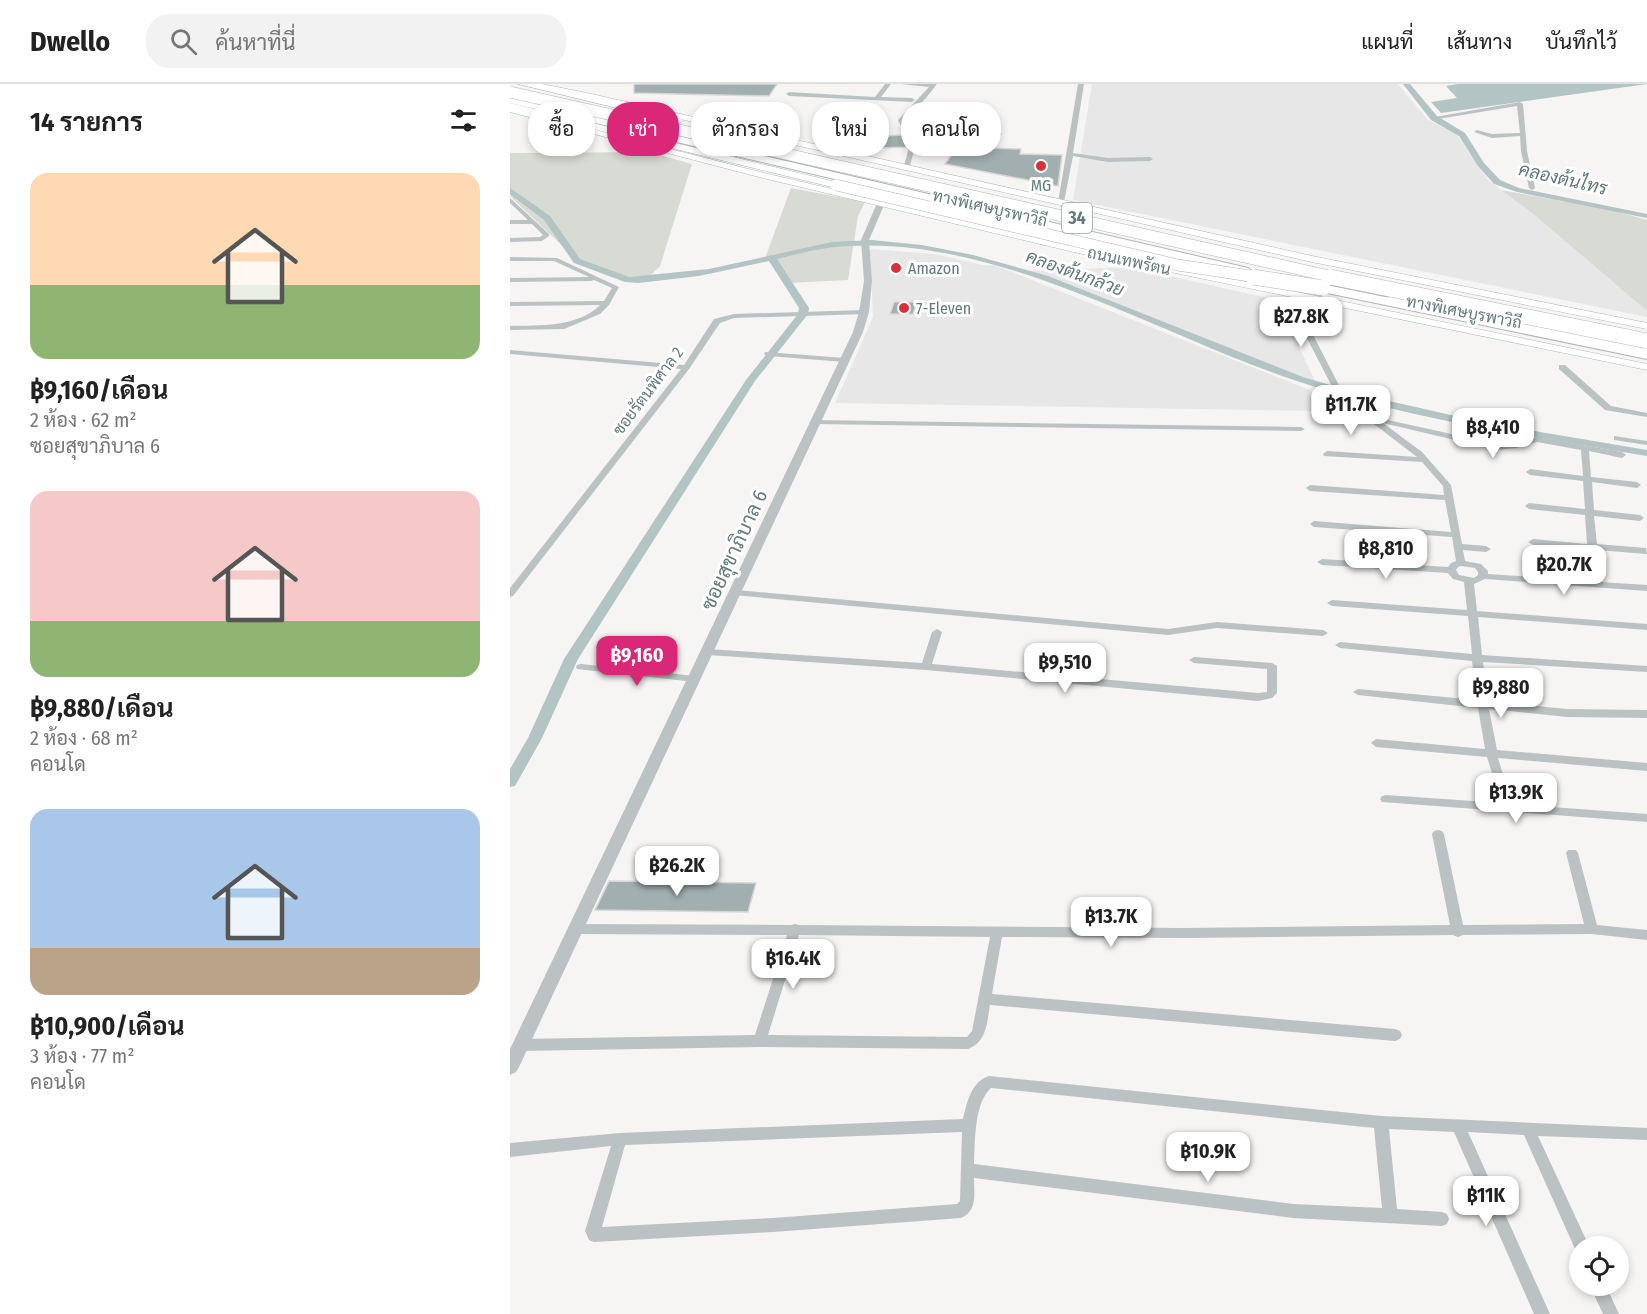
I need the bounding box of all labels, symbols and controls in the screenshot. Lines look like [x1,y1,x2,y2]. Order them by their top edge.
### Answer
search box [146,14,566,68]
text: Dwello [30,25,110,58]
icon: search [167,25,200,58]
text: ค้นหาที่นี่ [215,29,296,56]
text: แผนที่ [1361,29,1414,55]
text: เส้นทาง [1447,29,1512,55]
text: บันทึกไว้ [1545,29,1617,55]
chip: ซื้อ [528,102,595,156]
chip: เช่า [607,102,679,156]
chip: ตัวกรอง [691,102,800,156]
chip: ใหม่ [812,102,889,156]
chip: คอนโด [901,102,1001,156]
icon: filters [447,104,480,137]
text: 14 รายการ [30,107,143,138]
water label: คลองต้นไทร [1517,156,1611,200]
marker: MG [1034,159,1048,173]
place label: MG [1031,176,1051,195]
street label: ทางพิเศษบูรพาวิถี [930,184,1050,232]
road number: 34 [1062,203,1092,233]
icon: home [201,212,309,320]
street label: ถนนเทพรัตน [1086,242,1172,279]
water label: คลองต้นกล้วย [1023,244,1127,301]
place label: Amazon [908,259,960,278]
marker: Amazon [889,261,903,275]
street label: ทางพิเศษบูรพาวิถี [1404,290,1524,334]
pin: ฿27.8K [1252,297,1350,348]
place label: 7-Eleven [916,299,971,318]
marker: 7-Eleven [897,301,911,315]
text: ฿27.8K [1273,304,1329,328]
street label: ซอยรัตนพิศาล 2 [608,343,687,439]
text: ฿9,160/เดือน [30,375,168,406]
pin: ฿11.7K [1302,385,1400,436]
text: ฿11.7K [1325,392,1377,416]
text: 2 ห้อง · 62 m² [30,408,136,432]
pin: ฿8,410 [1444,408,1542,459]
text: ฿8,410 [1466,415,1520,439]
text: ซอยสุขาภิบาล 6 [30,434,160,458]
street label: ซอยสุขาภิบาล 6 [696,486,774,615]
pin: ฿8,810 [1337,529,1435,580]
icon: home [201,530,309,638]
text: ฿8,810 [1358,536,1414,560]
pin: ฿20.7K [1515,545,1613,596]
text: ฿20.7K [1536,552,1592,576]
pin: ฿9,160 [588,636,686,687]
text: ฿9,160 [610,643,664,667]
pin: ฿9,510 [1016,643,1114,694]
text: ฿9,510 [1038,650,1092,674]
pin: ฿9,880 [1452,668,1550,719]
text: ฿9,880 [1472,675,1530,699]
text: ฿9,880/เดือน [30,693,174,724]
text: 2 ห้อง · 68 m² [30,726,138,750]
text: คอนโด [30,752,86,776]
pin: ฿13.9K [1467,773,1565,824]
text: ฿13.9K [1489,780,1543,804]
pin: ฿26.2K [628,846,726,897]
icon: home [201,848,309,956]
text: ฿26.2K [649,853,705,877]
pin: ฿13.7K [1062,897,1160,948]
text: ฿13.7K [1085,904,1137,928]
pin: ฿16.4K [744,939,842,990]
text: ฿16.4K [765,946,821,970]
text: ฿10,900/เดือน [30,1011,185,1042]
text: 3 ห้อง · 77 m² [30,1044,134,1068]
text: คอนโด [30,1070,86,1094]
pin: ฿10.9K [1159,1132,1257,1183]
text: ฿10.9K [1180,1139,1236,1163]
pin: ฿11K [1450,1176,1522,1227]
text: ฿11K [1467,1183,1505,1207]
map controls [1569,1236,1629,1296]
button: locate [1569,1236,1629,1296]

